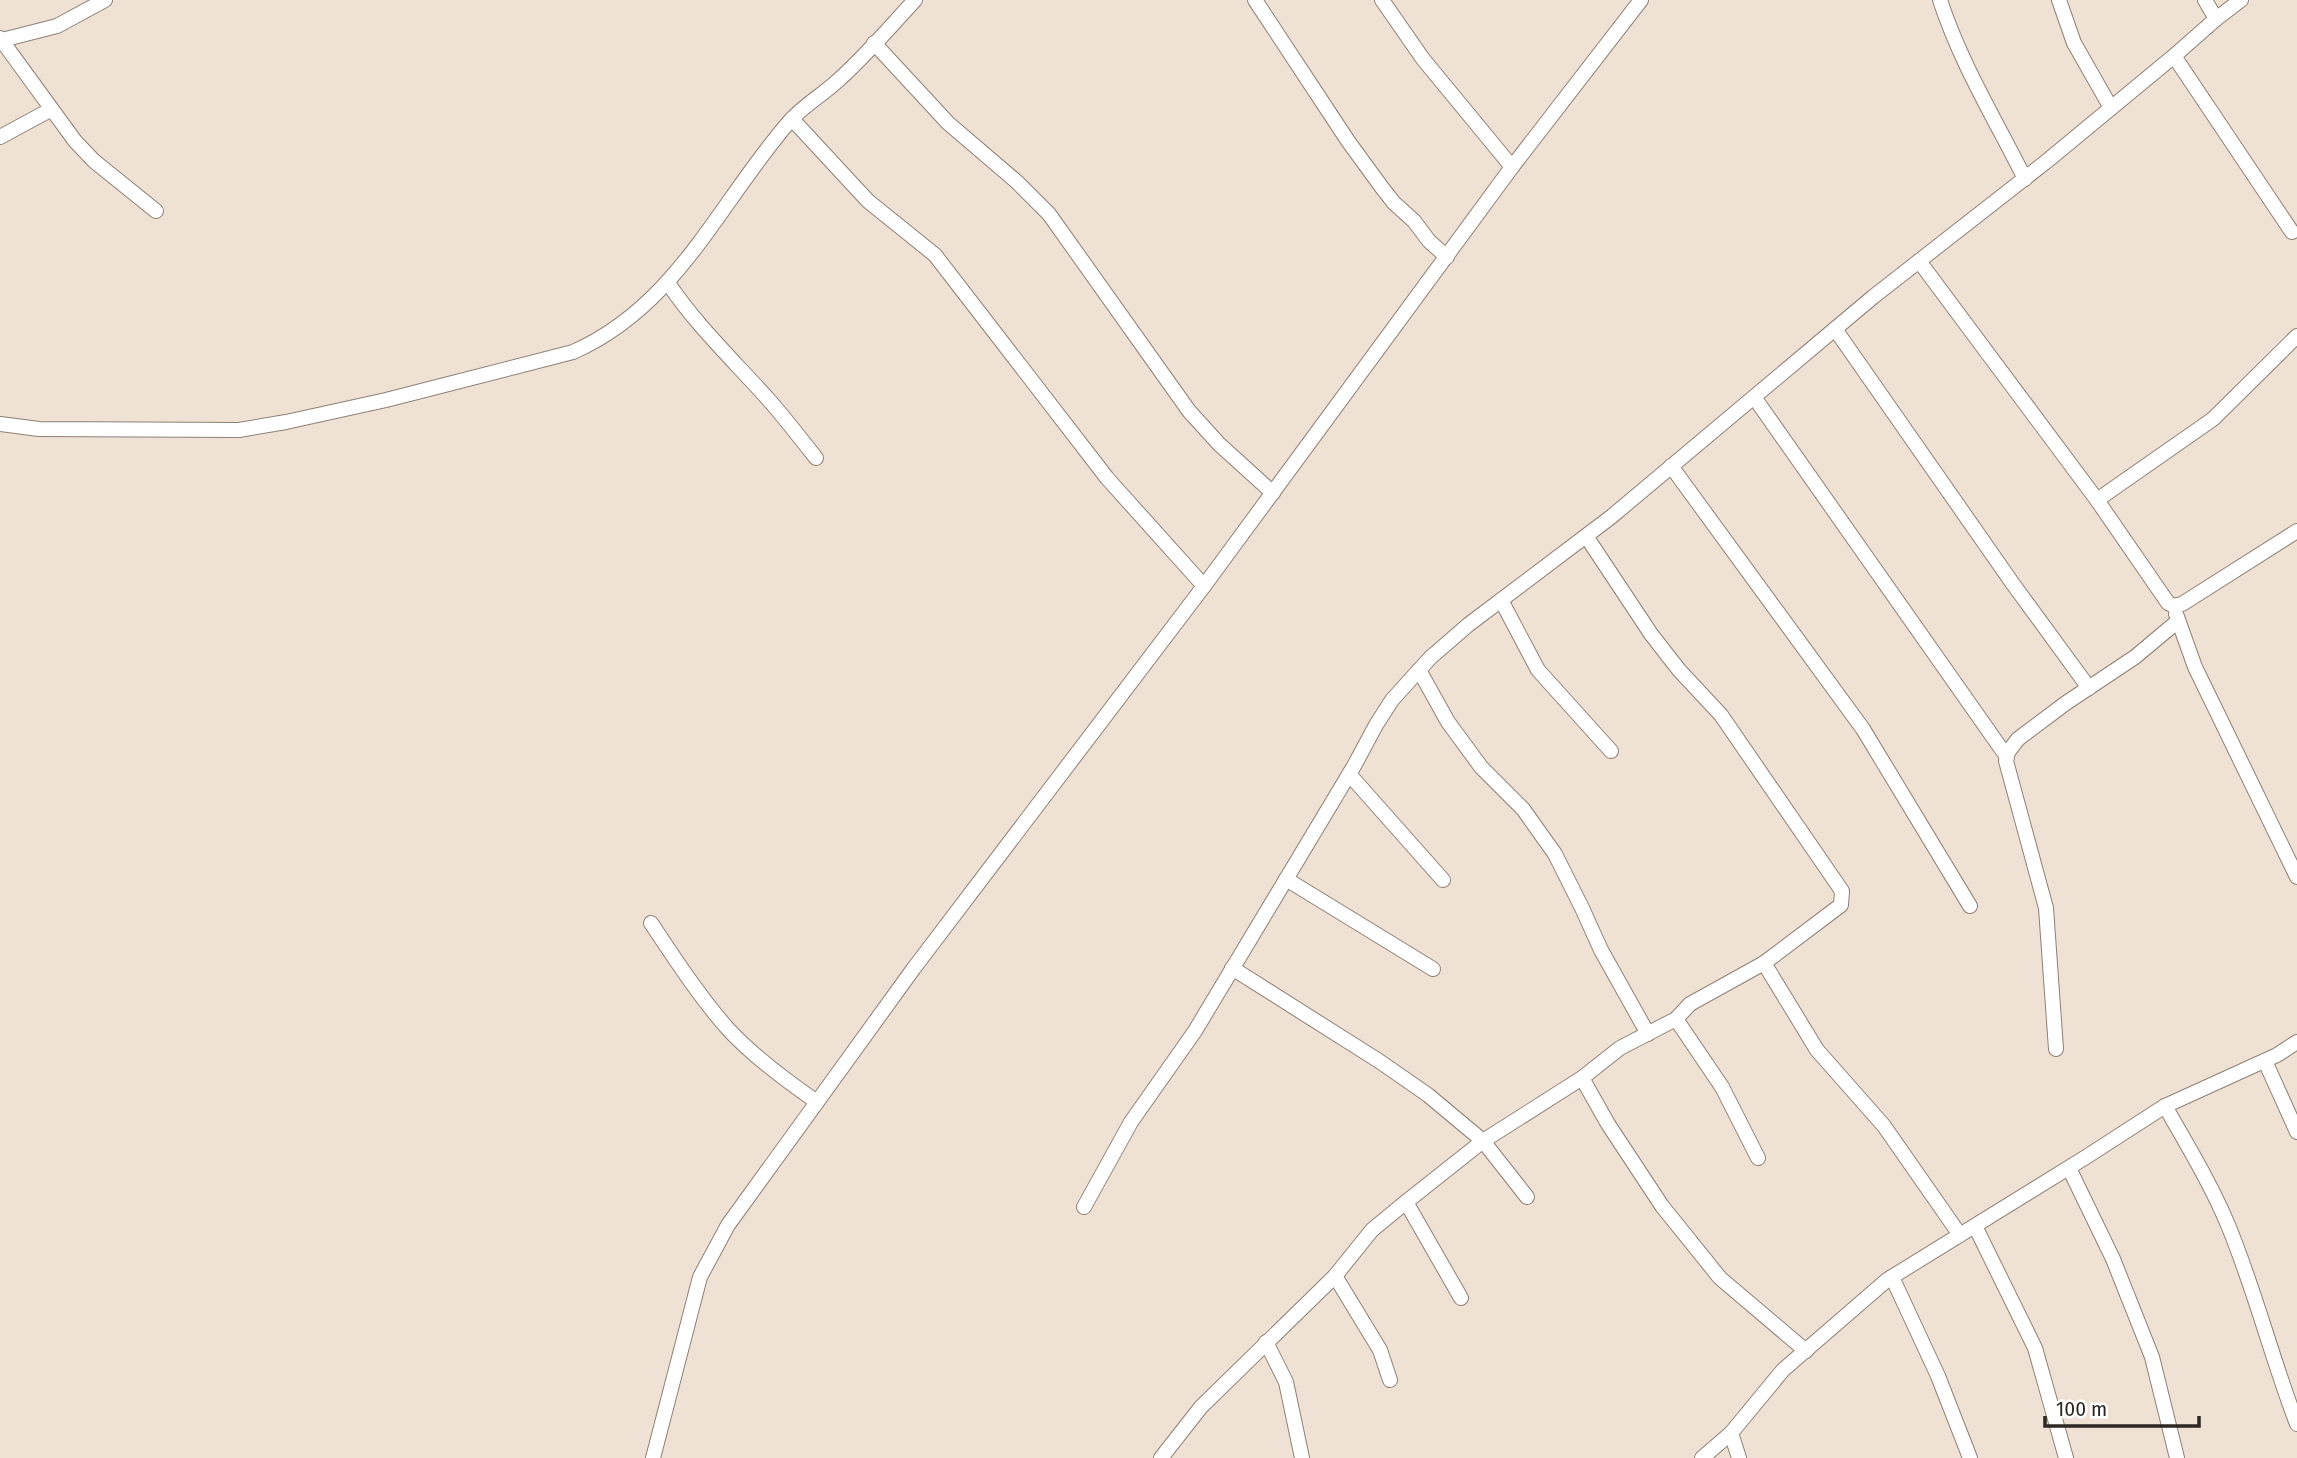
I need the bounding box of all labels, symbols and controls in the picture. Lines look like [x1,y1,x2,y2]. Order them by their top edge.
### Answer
scale bar [2045,1384,2199,1428]
text: 100 m [2056,1396,2107,1422]

